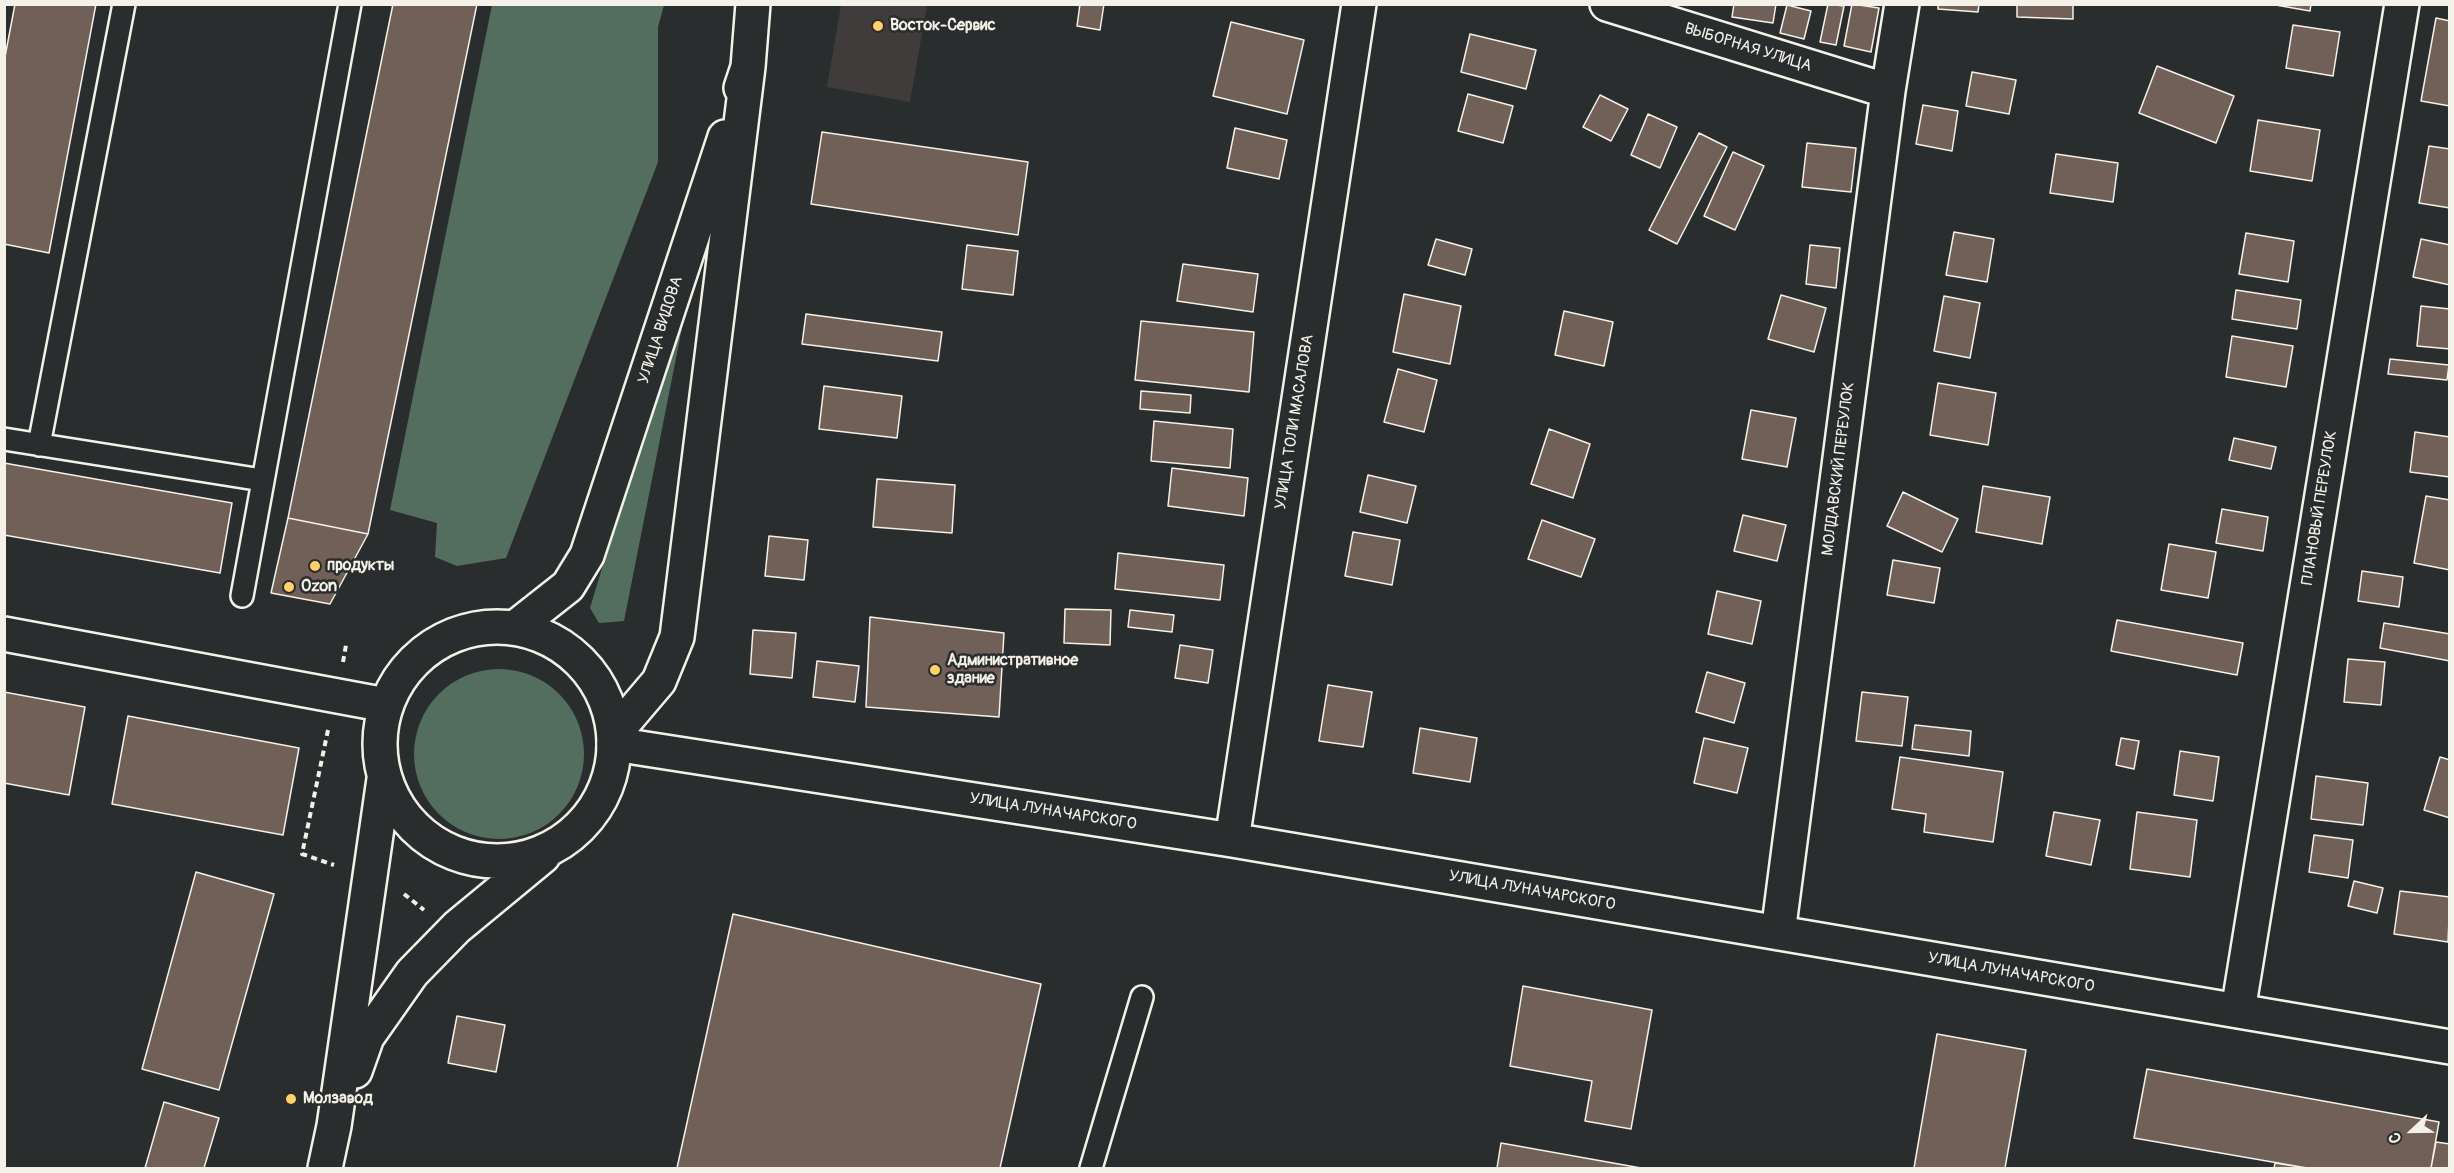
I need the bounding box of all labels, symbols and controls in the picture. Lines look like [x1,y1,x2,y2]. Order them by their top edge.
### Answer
place label: Восток-Сервис [890,16,996,36]
marker: Восток-Сервис [871,19,885,33]
street label: ВЫБОРНАЯ УЛИЦА [1682,20,1814,76]
street label: УЛИЦА ВИДОВА [635,274,687,386]
street label: УЛИЦА ТОЛИ МАСАЛОВА [1272,333,1318,511]
street label: МОЛДАВСКИЙ ПЕРЕУЛОК [1819,381,1859,557]
street label: ПЛАНОВЫЙ ПЕРЕУЛОК [2298,429,2342,587]
place label: продукты [327,556,394,576]
marker: продукты [308,559,322,573]
place label: Ozon [301,577,337,597]
marker: Ozon [282,580,296,594]
place label: Административное здание [947,651,1078,689]
marker: Административное здание [928,663,942,677]
street label: УЛИЦА ЛУНАЧАРСКОГО [968,789,1138,835]
street label: УЛИЦА ЛУНАЧАРСКОГО [1447,867,1617,915]
street label: УЛИЦА ЛУНАЧАРСКОГО [1926,949,2096,997]
place label: Молзавод [303,1089,373,1109]
marker: Молзавод [284,1092,298,1106]
north arrow [2382,1101,2442,1161]
text: С [2384,1129,2406,1146]

